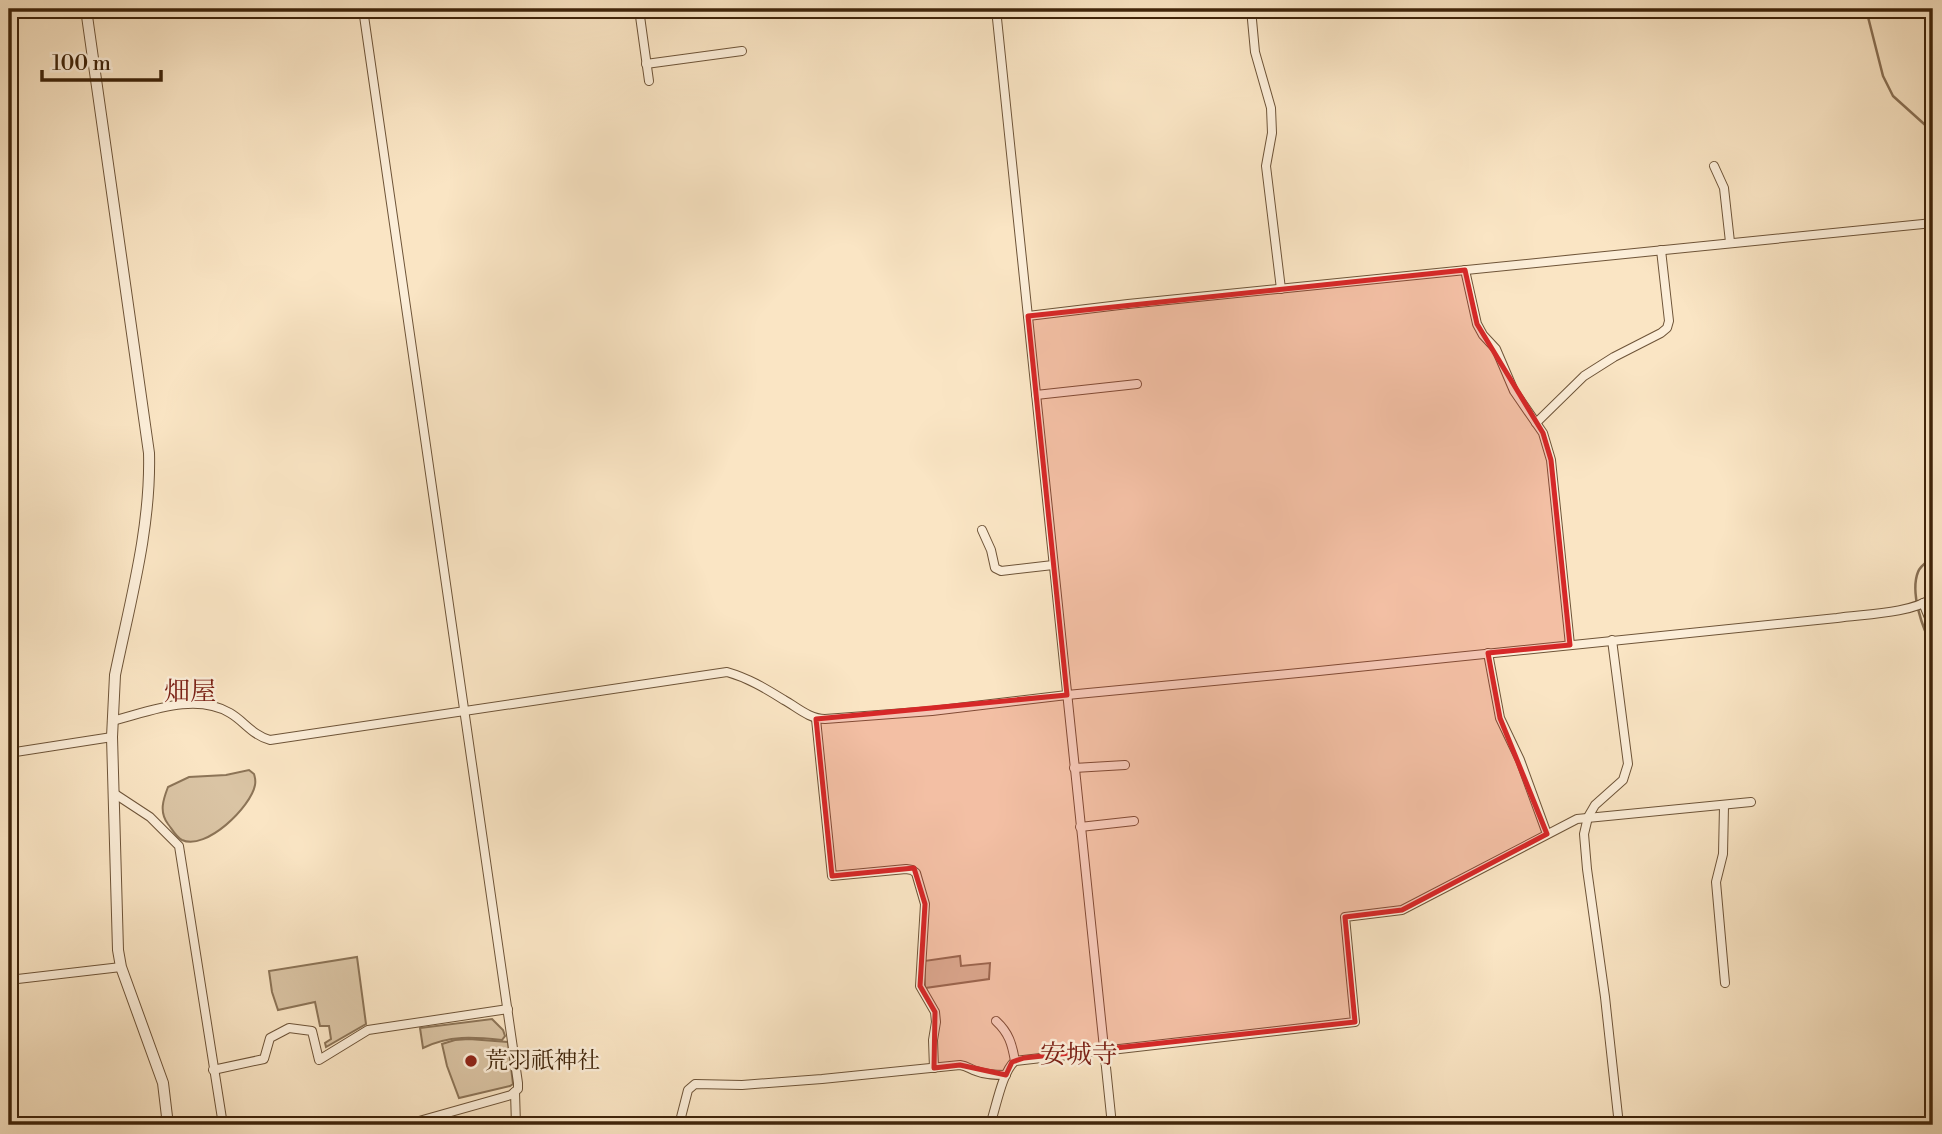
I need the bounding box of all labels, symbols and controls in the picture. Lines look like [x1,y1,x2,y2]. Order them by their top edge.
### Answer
scale bar [42,38,161,82]
text: 100 m [52,51,111,77]
district label: 畑屋 [164,676,216,708]
district label: 安城寺 [1040,1039,1118,1071]
place label: 荒羽祇神社 [485,1047,600,1075]
marker: 荒羽祇神社 [463,1053,479,1069]

